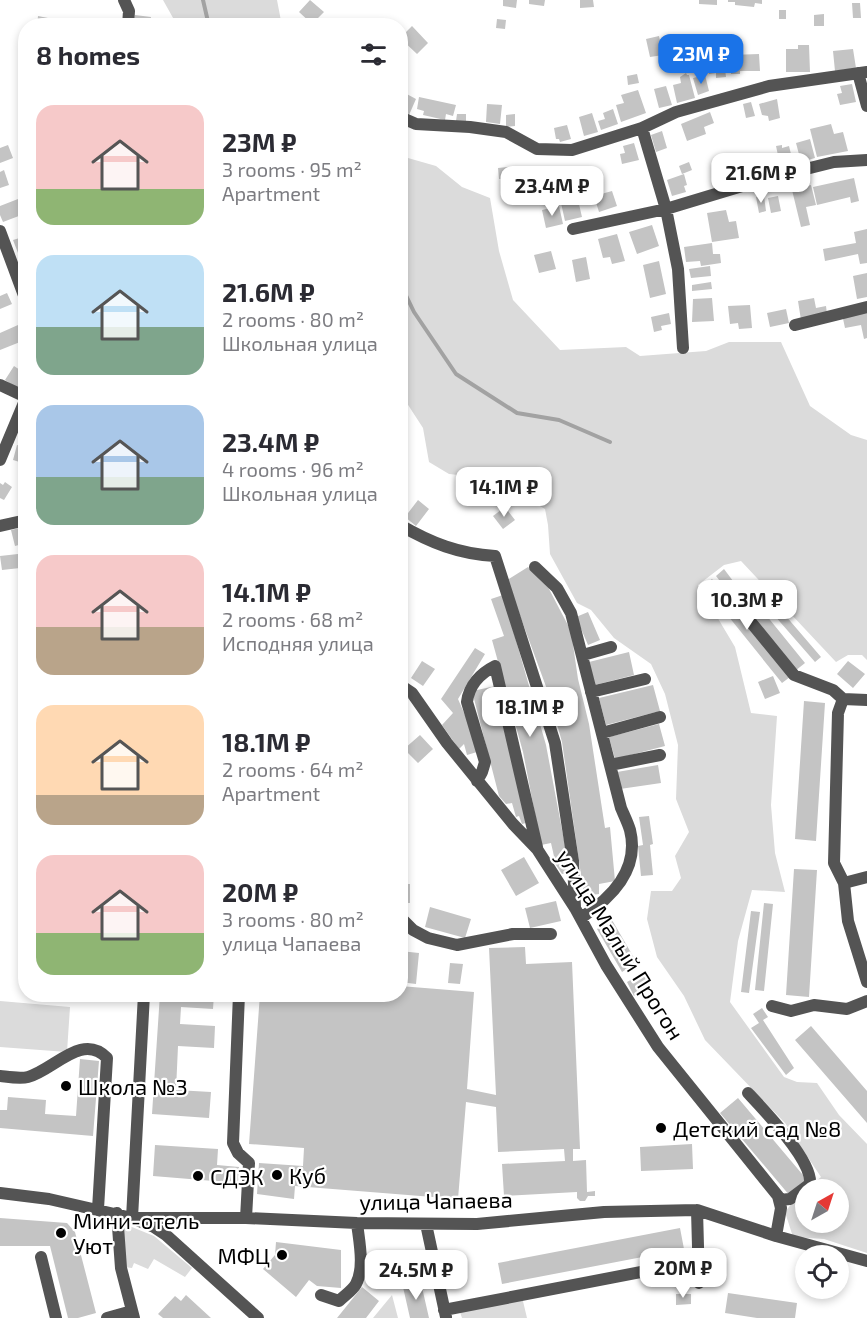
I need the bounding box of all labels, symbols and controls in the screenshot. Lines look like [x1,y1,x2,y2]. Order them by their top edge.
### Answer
pin: 23M ₽ [659,34,743,85]
icon: filters [357,38,390,71]
text: 8 homes [36,39,140,70]
text: 23M ₽ [672,41,730,65]
text: 23M ₽ [222,126,297,157]
icon: home [84,129,156,201]
pin: 21.6M ₽ [706,153,816,204]
text: 3 rooms · 95 m² [222,157,362,181]
text: 21.6M ₽ [725,160,797,184]
pin: 23.4M ₽ [497,166,607,217]
text: 23.4M ₽ [515,173,589,197]
text: Apartment [222,181,320,205]
text: 21.6M ₽ [222,276,315,307]
icon: home [84,279,156,351]
text: 2 rooms · 80 m² [222,307,364,331]
text: Школьная улица [222,331,378,355]
text: 23.4M ₽ [222,426,319,457]
icon: home [84,429,156,501]
text: 4 rooms · 96 m² [222,457,364,481]
pin: 14.1M ₽ [449,467,559,518]
text: 14.1M ₽ [470,474,538,498]
text: Школьная улица [222,481,378,505]
text: 14.1M ₽ [222,576,311,607]
icon: home [84,579,156,651]
pin: 10.3M ₽ [692,580,802,631]
text: 10.3M ₽ [711,587,783,611]
text: 2 rooms · 68 m² [222,607,363,631]
text: Исподняя улица [222,631,374,655]
pin: 18.1M ₽ [475,687,585,738]
text: 18.1M ₽ [496,694,564,718]
text: 18.1M ₽ [222,726,311,757]
icon: home [84,729,156,801]
text: 2 rooms · 64 m² [222,757,364,781]
text: Apartment [222,781,320,805]
street label: улица Малый Прогон [551,844,690,1044]
text: 20M ₽ [222,876,298,907]
icon: home [84,879,156,951]
text: 3 rooms · 80 m² [222,907,364,931]
text: улица Чапаева [222,931,361,955]
place label: Школа №3 [78,1073,188,1099]
marker: Школа №3 [59,1079,73,1093]
place label: Детский сад №8 [673,1115,841,1141]
marker: Детский сад №8 [654,1121,668,1135]
place label: Куб [289,1162,326,1189]
place label: СДЭК [210,1163,264,1189]
marker: Куб [270,1168,284,1182]
marker: СДЭК [191,1169,205,1183]
north arrow [795,1179,849,1233]
map controls [795,1179,849,1299]
street label: улица Чапаева [359,1186,513,1215]
place label: Мини-отель Уют [73,1207,199,1258]
marker: Мини-отель Уют [54,1226,68,1240]
place label: МФЦ [217,1242,270,1268]
button: locate [795,1245,849,1299]
marker: МФЦ [275,1248,289,1262]
pin: 20M ₽ [641,1248,725,1299]
pin: 24.5M ₽ [361,1250,471,1301]
text: 20M ₽ [654,1255,712,1279]
text: 24.5M ₽ [379,1257,453,1281]

